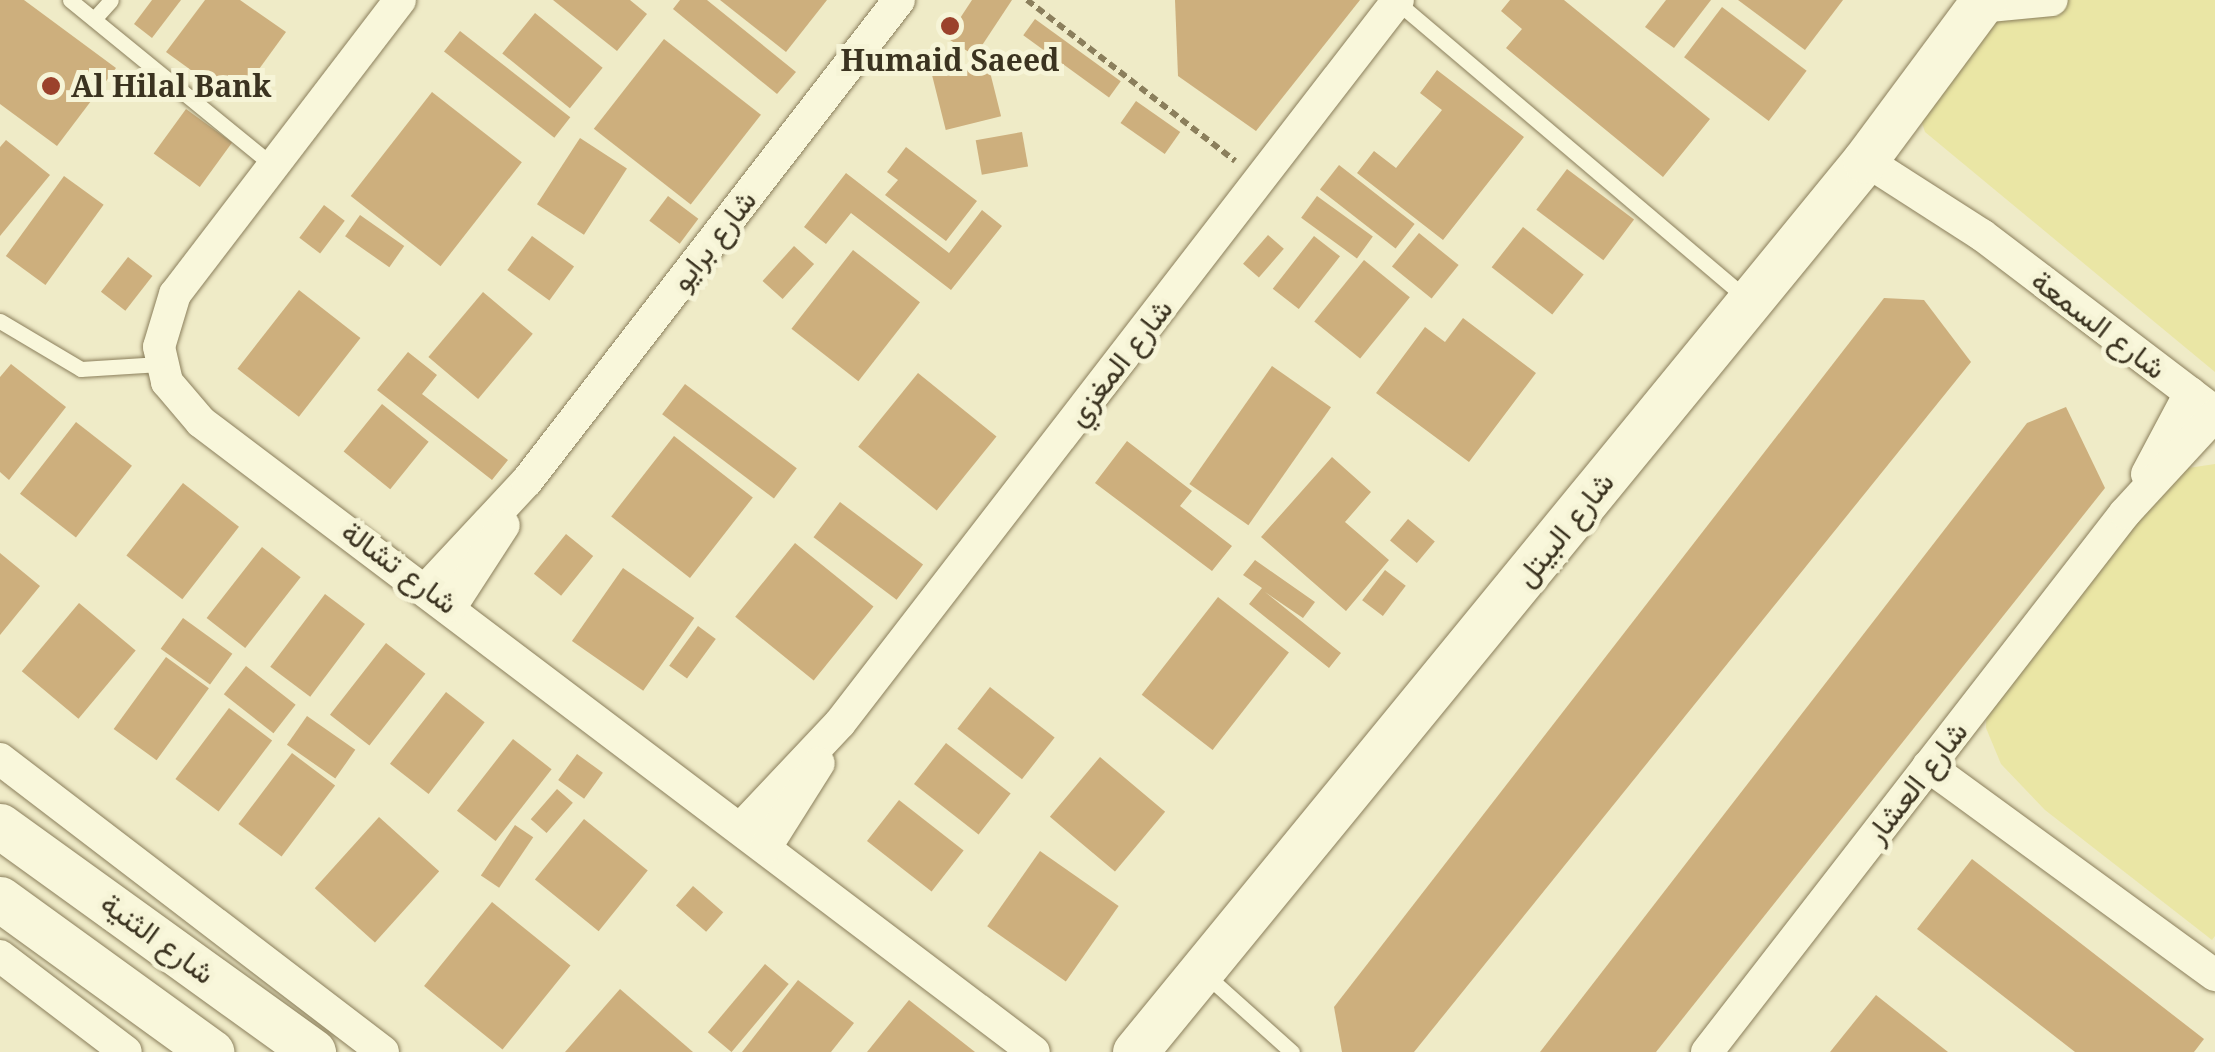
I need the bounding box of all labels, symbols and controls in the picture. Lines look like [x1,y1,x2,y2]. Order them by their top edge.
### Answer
marker: Humaid Saeed [939,15,961,37]
place label: Humaid Saeed [840,42,1060,78]
place label: Al Hilal Bank [71,68,271,104]
marker: Al Hilal Bank [40,75,62,97]
street label: شارع برايو [663,183,763,297]
street label: شارع السمعة [2025,262,2173,386]
street label: شارع المغزي [1058,291,1180,433]
street label: شارع البيتل [1507,465,1621,593]
street label: شارع تشالة [335,513,465,621]
street label: شارع العشار [1857,714,1975,850]
street label: شارع الثنية [94,885,222,991]

